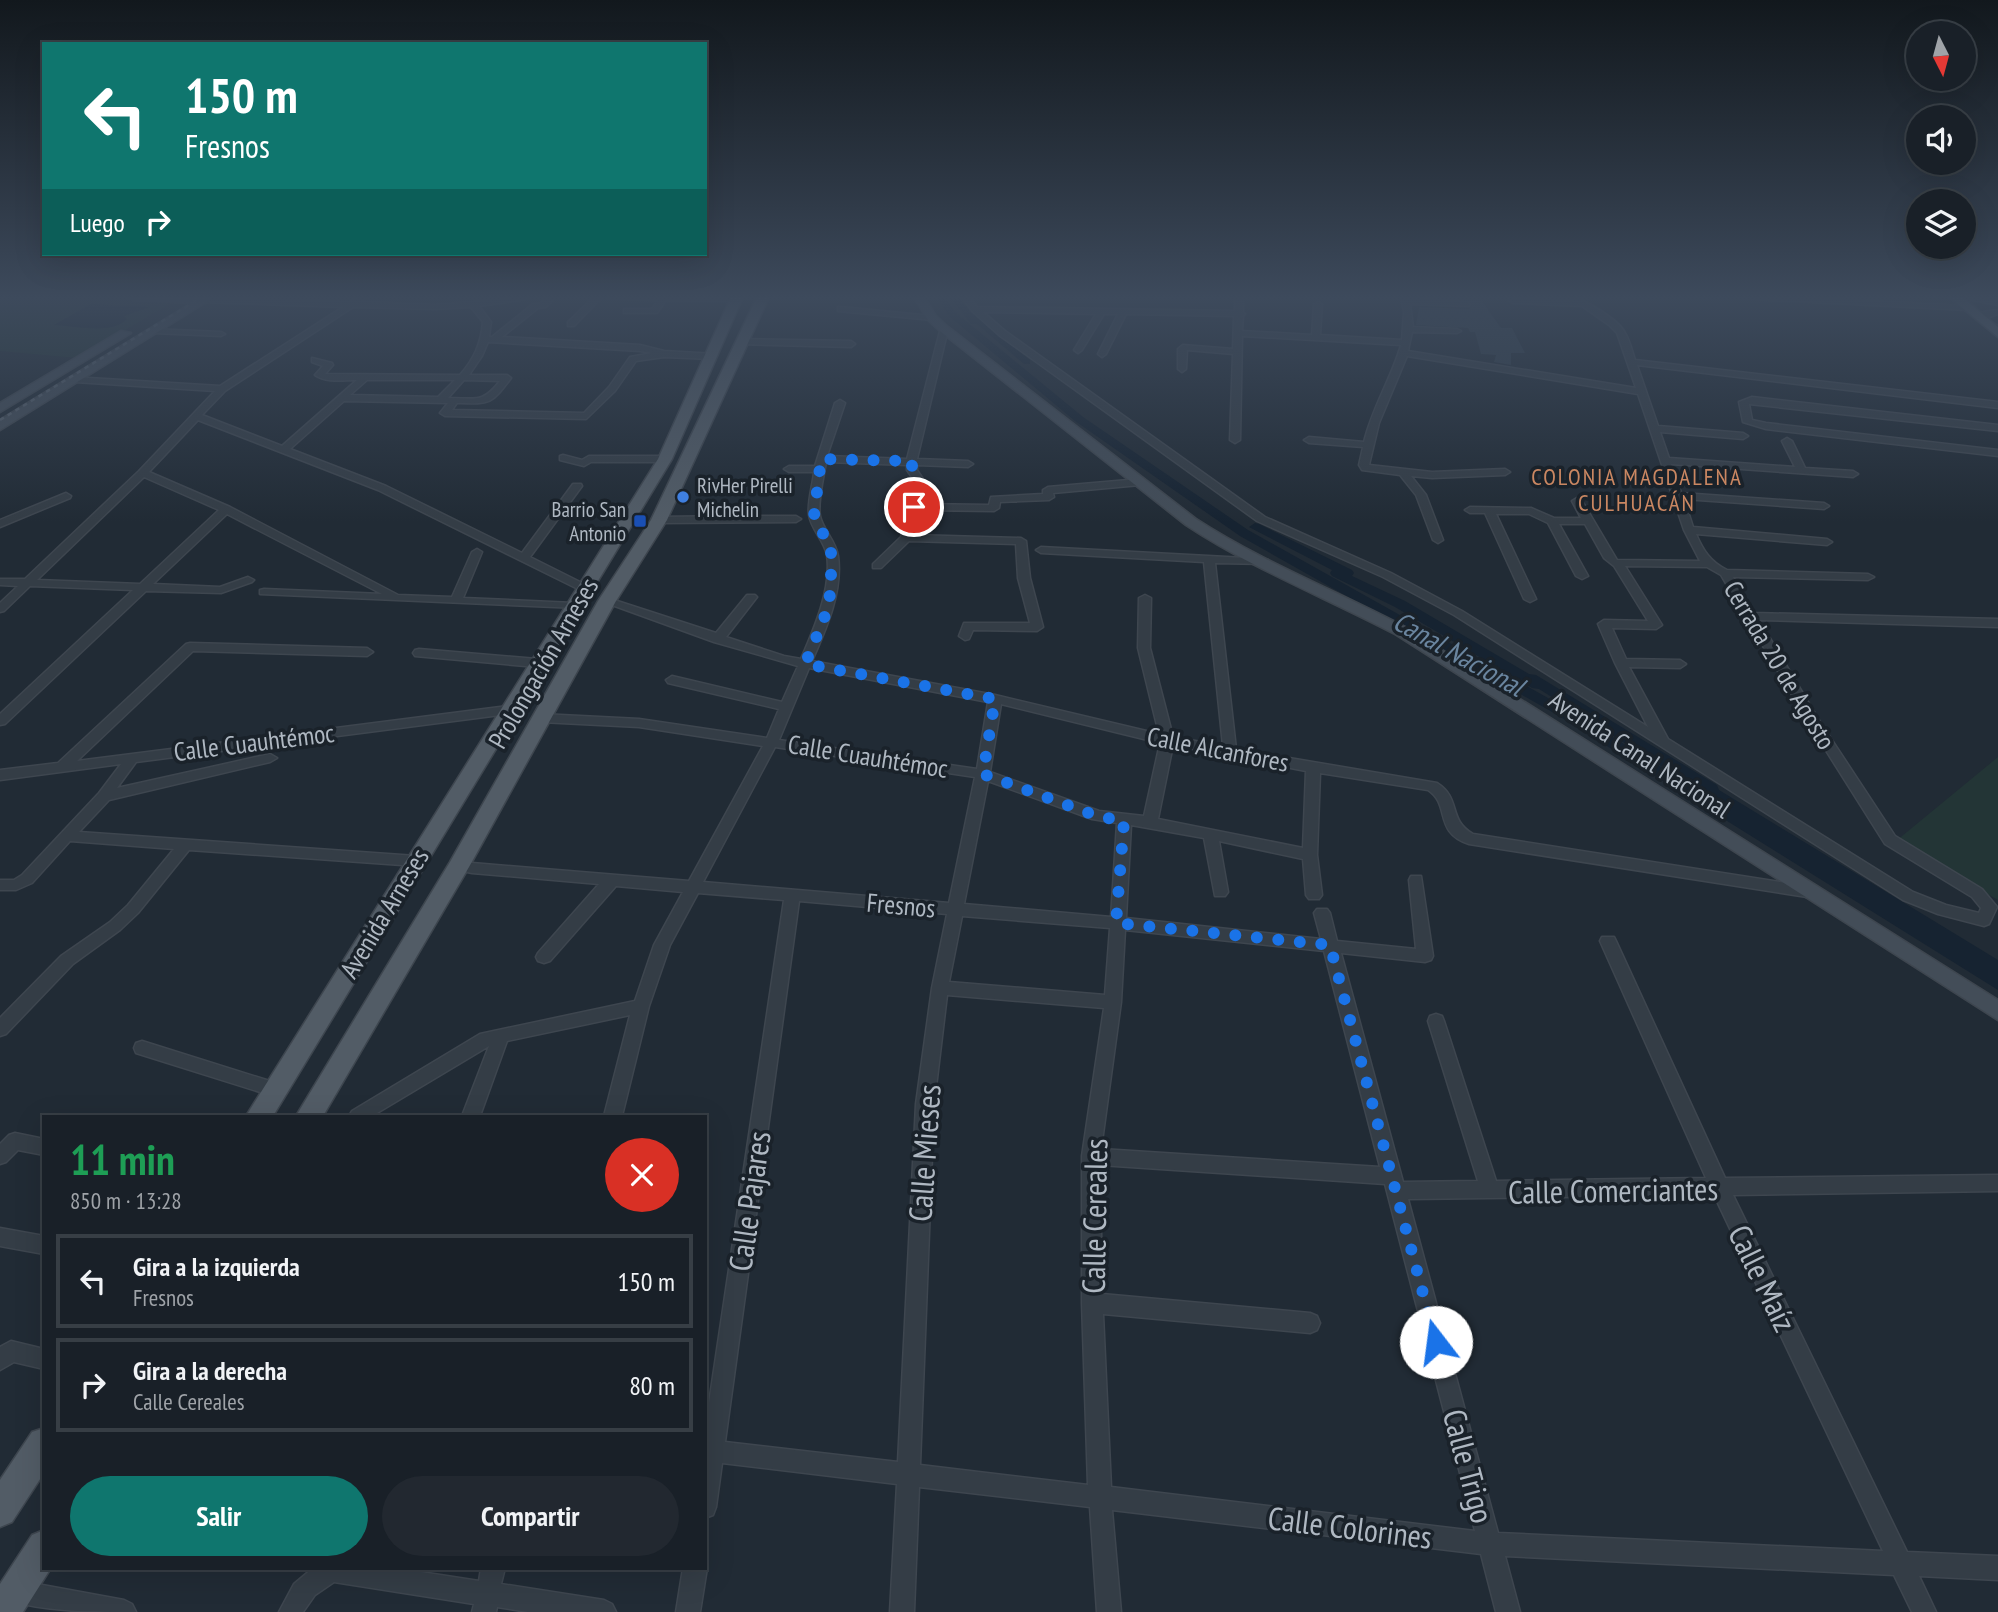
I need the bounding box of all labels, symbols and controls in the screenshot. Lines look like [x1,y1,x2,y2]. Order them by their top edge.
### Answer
north arrow [1906,21,1976,91]
map controls [1906,21,1976,259]
text: 150 m [185,63,298,127]
icon: left [70,70,161,161]
button: sound [1906,105,1976,175]
text: Fresnos [185,125,270,167]
button: layers [1906,189,1976,259]
icon: right [139,203,177,241]
text: Luego [70,206,125,239]
district label: COLONIA MAGDALENA CULHUACÁN [1531,462,1743,517]
place label: RivHer Pirelli Michelin [697,472,793,523]
pin [884,477,944,537]
icon: arrive [895,488,933,526]
marker: RivHer Pirelli Michelin [675,489,691,505]
place label: Barrio San Antonio [552,496,626,547]
marker: Barrio San Antonio [632,513,648,529]
street label: Prolongación Arneses [481,572,605,754]
street label: Cerrada 20 de Agosto [1717,575,1843,755]
water label: Canal Nacional [1387,602,1533,705]
street label: Avenida Canal Nacional [1543,683,1737,825]
street label: Calle Cuauhtémoc [172,716,336,768]
street label: Calle Alcanfores [1144,719,1292,779]
street label: Calle Cuauhtémoc [786,727,950,785]
street label: Avenida Arneses [332,842,436,984]
street label: Fresnos [865,886,937,924]
street label: Calle Mieses [898,1083,950,1223]
street label: Calle Pajares [718,1128,780,1274]
text: 11 min [70,1132,175,1187]
button: close [605,1138,679,1212]
street label: Calle Cereales [1072,1138,1116,1294]
street label: Calle Comerciantes [1508,1167,1718,1213]
text: 850 m · 13:28 [70,1186,182,1215]
street label: Calle Maíz [1719,1218,1807,1338]
text: Gira a la izquierda [133,1250,300,1283]
icon: left [74,1262,112,1300]
text: 150 m [617,1265,675,1298]
text: Fresnos [133,1283,194,1312]
position arrow [1399,1305,1473,1379]
text: Gira a la derecha [133,1354,287,1387]
icon: right [74,1366,112,1404]
text: 80 m [629,1369,675,1402]
text: Calle Cereales [133,1387,245,1416]
street label: Calle Trigo [1434,1405,1504,1527]
button: Salir [70,1476,368,1556]
button: Compartir [382,1476,679,1556]
street label: Calle Colorines [1266,1496,1434,1558]

